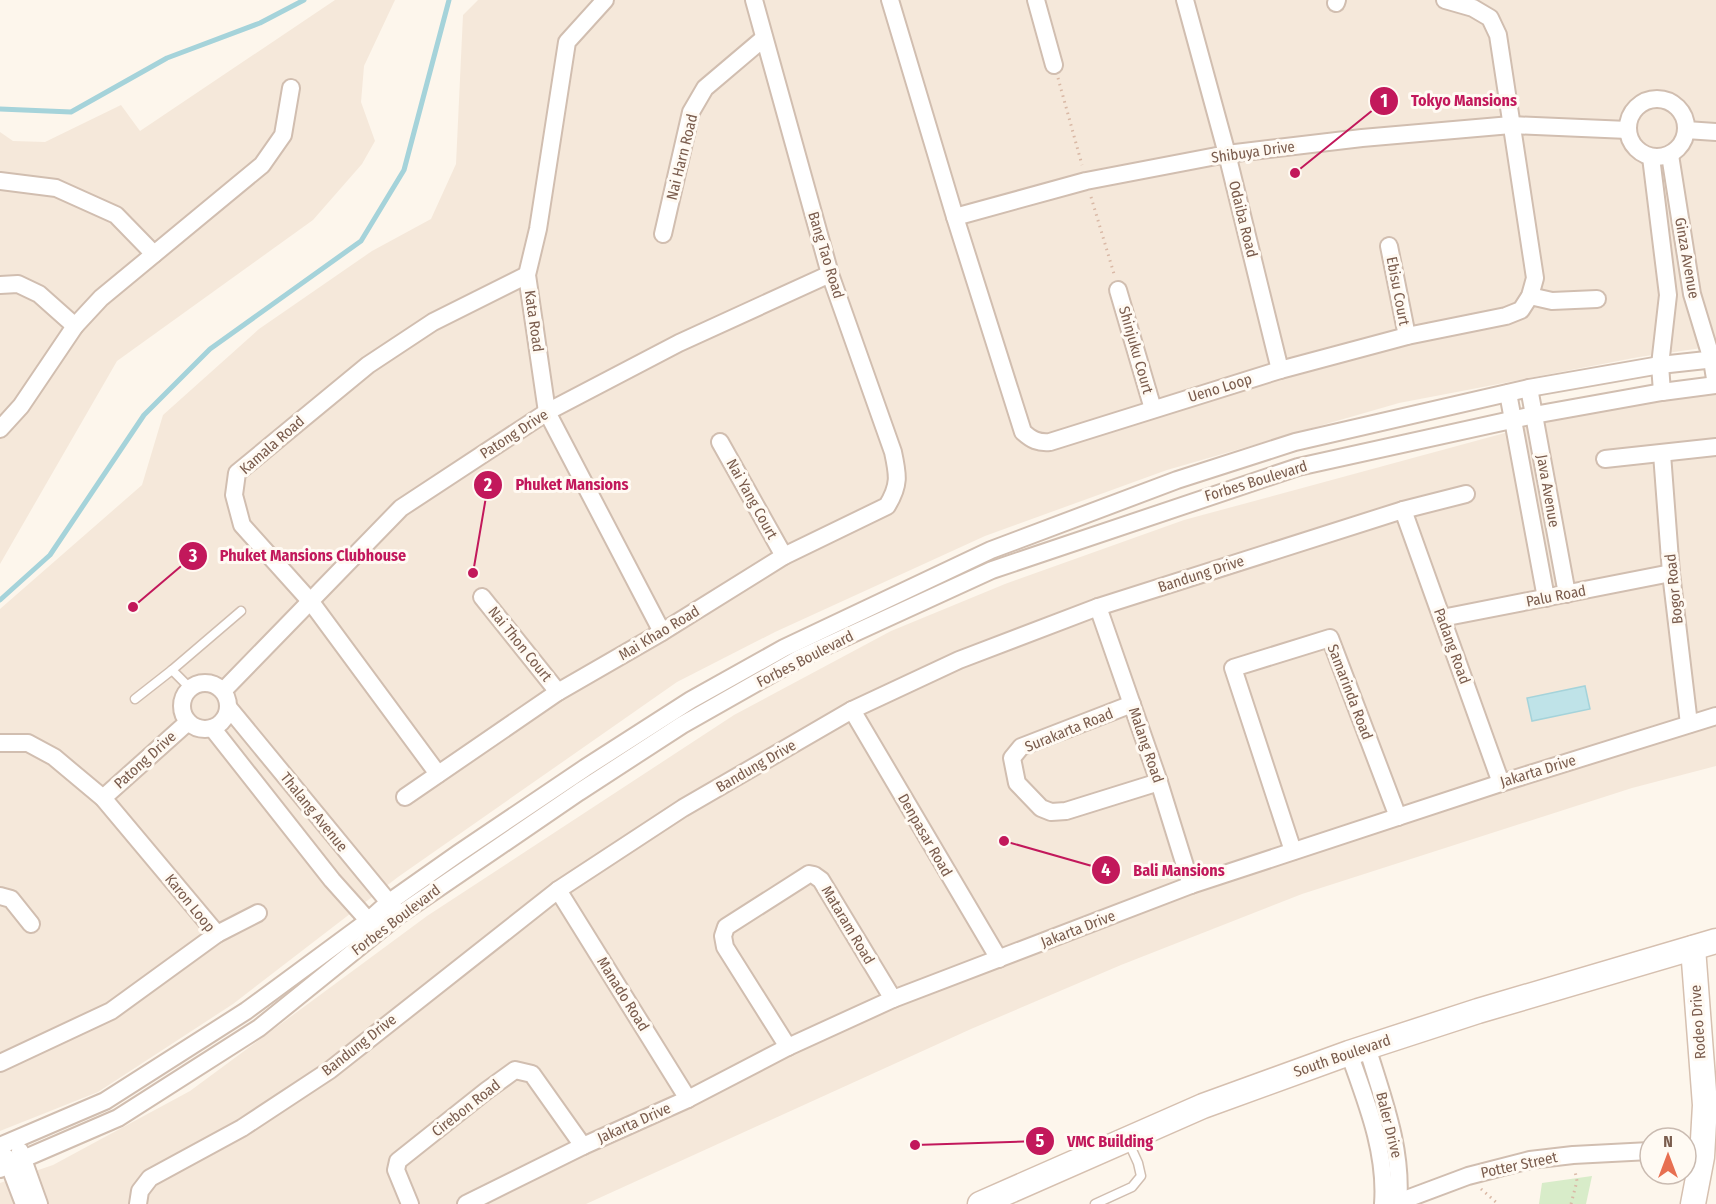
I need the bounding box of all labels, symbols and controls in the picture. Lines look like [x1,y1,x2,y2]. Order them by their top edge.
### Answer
callout: Tokyo Mansions [1369,84,1529,118]
text: 1 [1380,90,1388,112]
text: Tokyo Mansions [1411,91,1517,110]
street label: Nai Harn Road [663,112,701,202]
street label: Shibuya Drive [1210,137,1296,167]
street label: Odaiba Road [1225,179,1261,259]
street label: Bang Tao Road [804,209,848,301]
street label: Ginza Avenue [1671,216,1703,300]
street label: Ebisu Court [1383,255,1414,327]
street label: Kata Road [521,289,547,353]
street label: Shinjuku Court [1115,304,1157,396]
street label: Ueno Loop [1186,370,1254,406]
street label: Patong Drive [477,405,551,463]
street label: Kamala Road [236,412,308,478]
street label: Java Avenue [1533,453,1563,529]
street label: Nai Yang Court [723,456,782,542]
street label: Forbes Boulevard [1203,457,1309,505]
callout: Phuket Mansions [473,468,640,502]
text: 2 [483,474,492,496]
text: Phuket Mansions [515,475,629,494]
callout: Phuket Mansions Clubhouse [178,539,419,573]
text: 3 [188,545,198,567]
text: Phuket Mansions Clubhouse [220,546,406,565]
street label: Bandung Drive [1156,552,1246,596]
street label: Bogor Road [1661,553,1687,625]
street label: Palu Road [1524,581,1588,611]
street label: Mai Khao Road [615,602,703,664]
street label: Nai Thon Court [484,603,556,685]
street label: Padang Road [1430,606,1474,686]
street label: Forbes Boulevard [754,627,856,691]
street label: Samarinda Road [1324,642,1376,742]
street label: Surakarta Road [1022,704,1116,756]
street label: Malang Road [1125,705,1167,785]
street label: Patong Drive [110,727,180,793]
street label: Bandung Drive [713,736,799,796]
street label: Jakarta Drive [1498,751,1578,791]
street label: Thalang Avenue [277,769,351,855]
street label: Denpasar Road [894,790,956,880]
callout: Bali Mansions [1091,853,1237,887]
text: 4 [1101,859,1111,881]
text: Bali Mansions [1133,861,1225,880]
street label: Karon Loop [161,870,219,936]
street label: Forbes Boulevard [348,881,444,959]
street label: Mataram Road [818,882,878,968]
street label: Jakarta Drive [1038,907,1118,951]
street label: Manado Road [593,954,653,1034]
street label: Rodeo Drive [1686,984,1710,1060]
street label: Bandung Drive [318,1010,400,1080]
street label: South Boulevard [1291,1031,1393,1081]
street label: Cirebon Road [428,1076,504,1140]
street label: Baler Drive [1372,1090,1406,1160]
street label: Jakarta Drive [595,1099,673,1147]
callout: VMC Building [1025,1124,1165,1158]
north arrow [1638,1126,1698,1186]
text: 5 [1036,1130,1045,1152]
text: VMC Building [1066,1132,1153,1151]
text: N [1663,1132,1673,1151]
street label: Potter Street [1479,1148,1559,1182]

